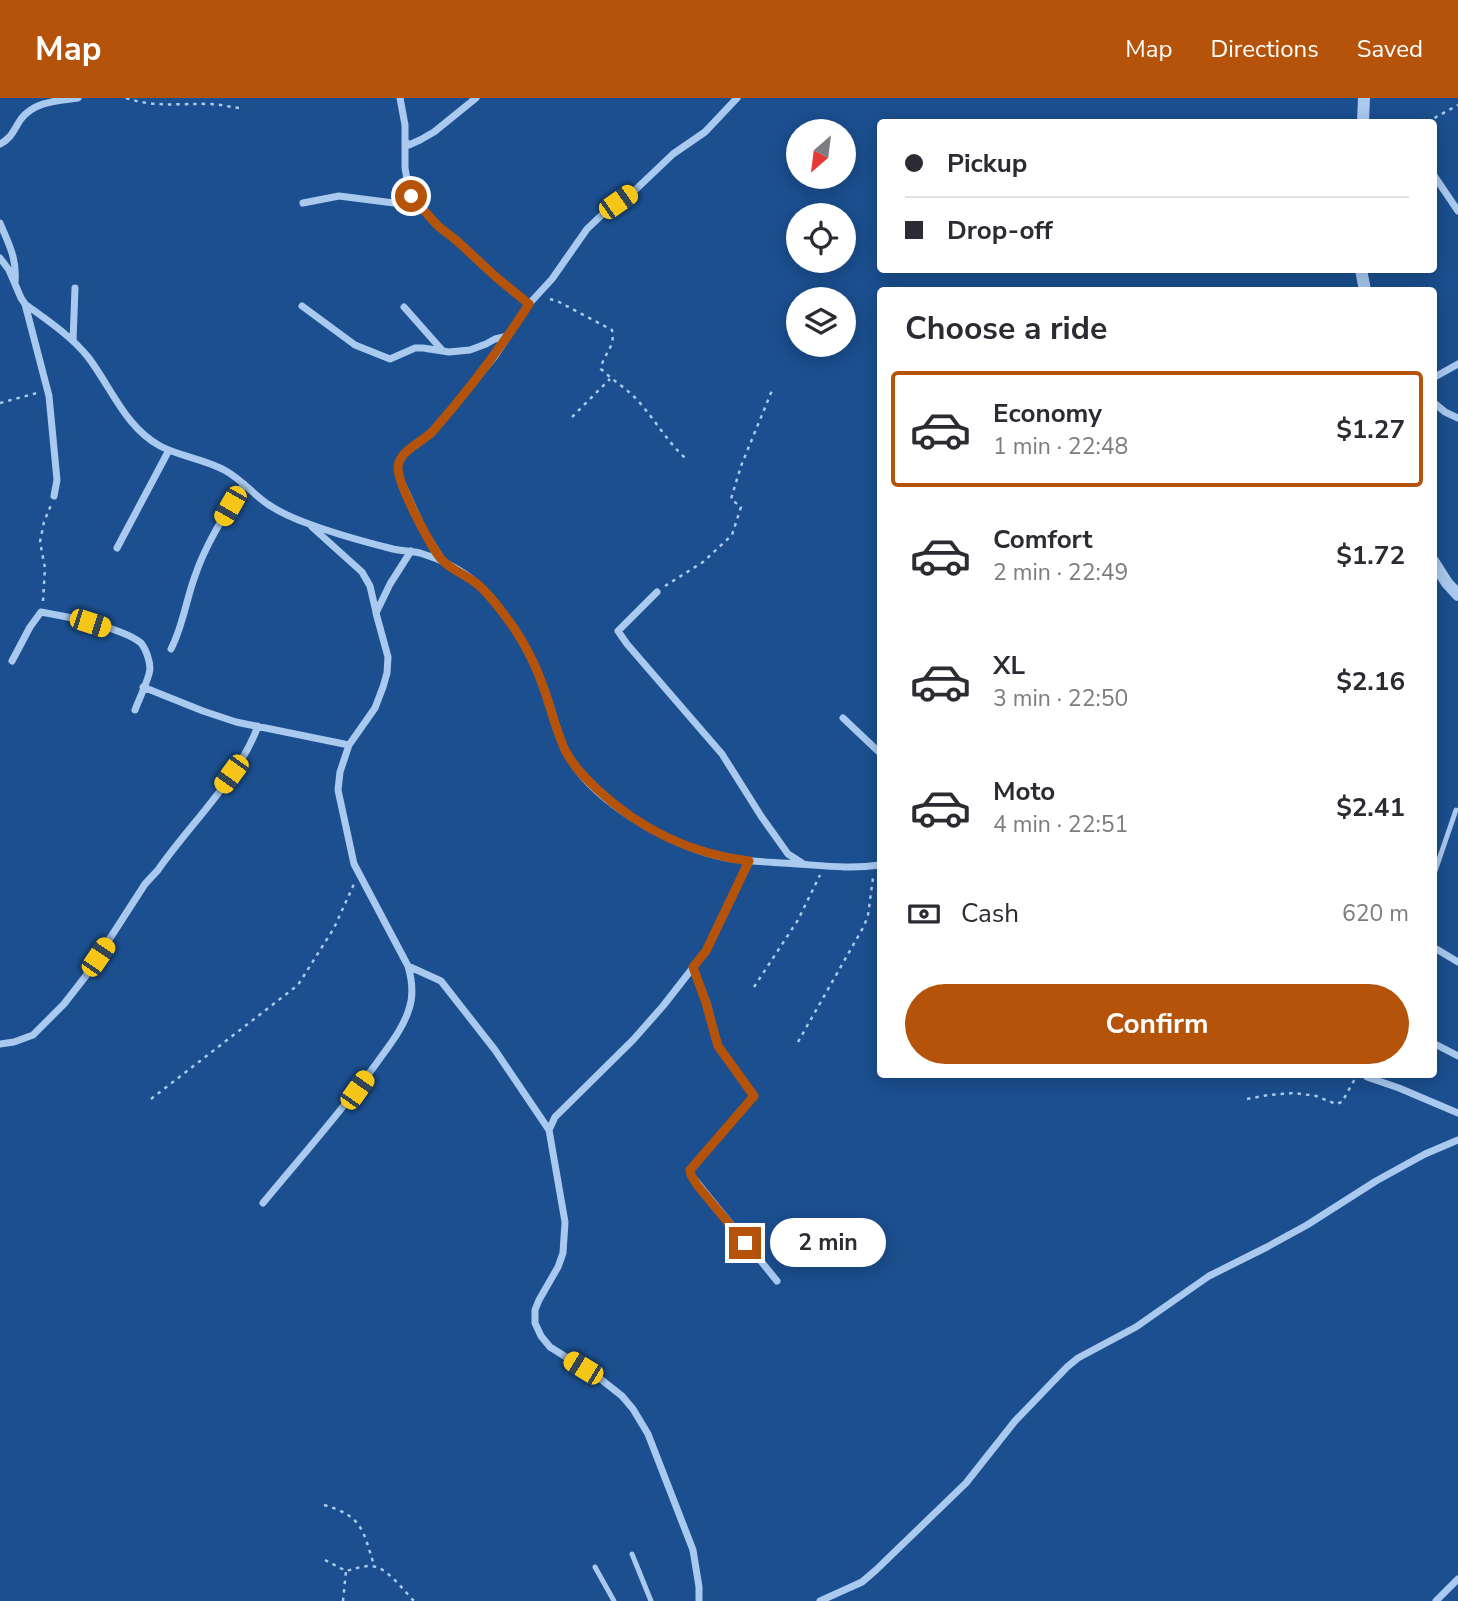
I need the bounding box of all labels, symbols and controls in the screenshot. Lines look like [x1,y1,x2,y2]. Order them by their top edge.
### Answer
text: Map [35,27,102,72]
text: Map [1125,33,1172,65]
text: Directions [1210,33,1319,65]
text: Saved [1357,33,1423,65]
north arrow [786,119,856,189]
map controls [786,119,856,357]
text: Pickup [947,146,1027,181]
route start [395,180,427,212]
car [595,181,642,223]
button: locate [786,203,856,273]
text: Drop-off [947,213,1053,248]
button: layers [786,287,856,357]
text: Choose a ride [905,307,1107,350]
text: Economy [993,396,1102,431]
icon: car [909,398,972,461]
text: $1.27 [1336,412,1405,447]
text: 1 min · 22:48 [993,431,1128,462]
car [211,483,250,529]
text: Comfort [993,522,1093,557]
icon: car [909,524,972,587]
text: $1.72 [1336,538,1405,573]
text: 2 min · 22:49 [993,557,1128,588]
car [67,607,114,639]
text: XL [993,648,1025,683]
icon: car [909,650,972,713]
text: $2.16 [1336,664,1405,699]
text: 3 min · 22:50 [993,683,1128,714]
car [211,751,252,797]
text: Moto [993,774,1055,809]
icon: car [909,776,972,839]
text: $2.41 [1336,790,1405,825]
text: 4 min · 22:51 [993,809,1128,840]
icon: cash [905,895,943,933]
text: Cash [961,896,1019,931]
text: 620 m [1342,898,1409,929]
car [78,934,119,980]
button: Confirm [905,984,1409,1064]
car [337,1067,378,1113]
callout: 2 min [770,1218,885,1268]
route end [729,1227,761,1259]
text: 2 min [798,1227,858,1258]
car [560,1348,607,1388]

